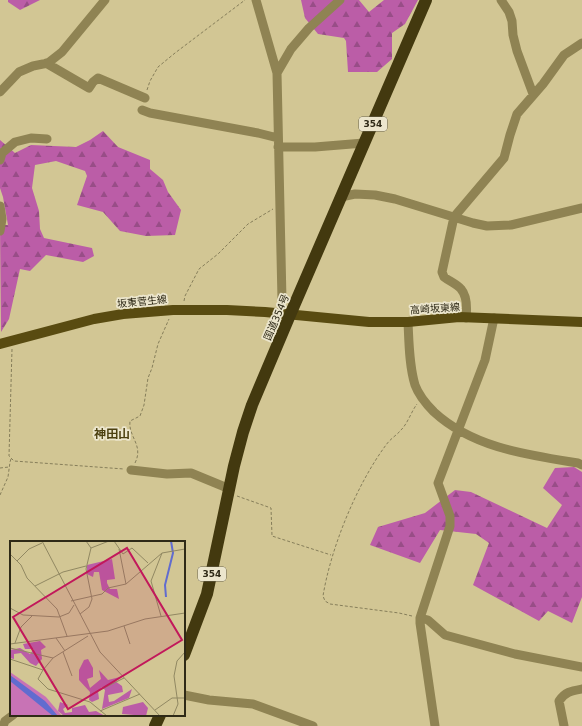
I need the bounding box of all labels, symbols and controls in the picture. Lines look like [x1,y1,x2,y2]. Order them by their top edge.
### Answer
road number: 354 [359,117,387,131]
street label: 国道354号 [262,292,291,342]
street label: 坂東菅生線 [117,293,167,310]
street label: 高崎坂東線 [410,301,460,316]
district label: 神田山 [94,427,130,441]
inset map [10,541,185,716]
road number: 354 [198,567,226,581]

